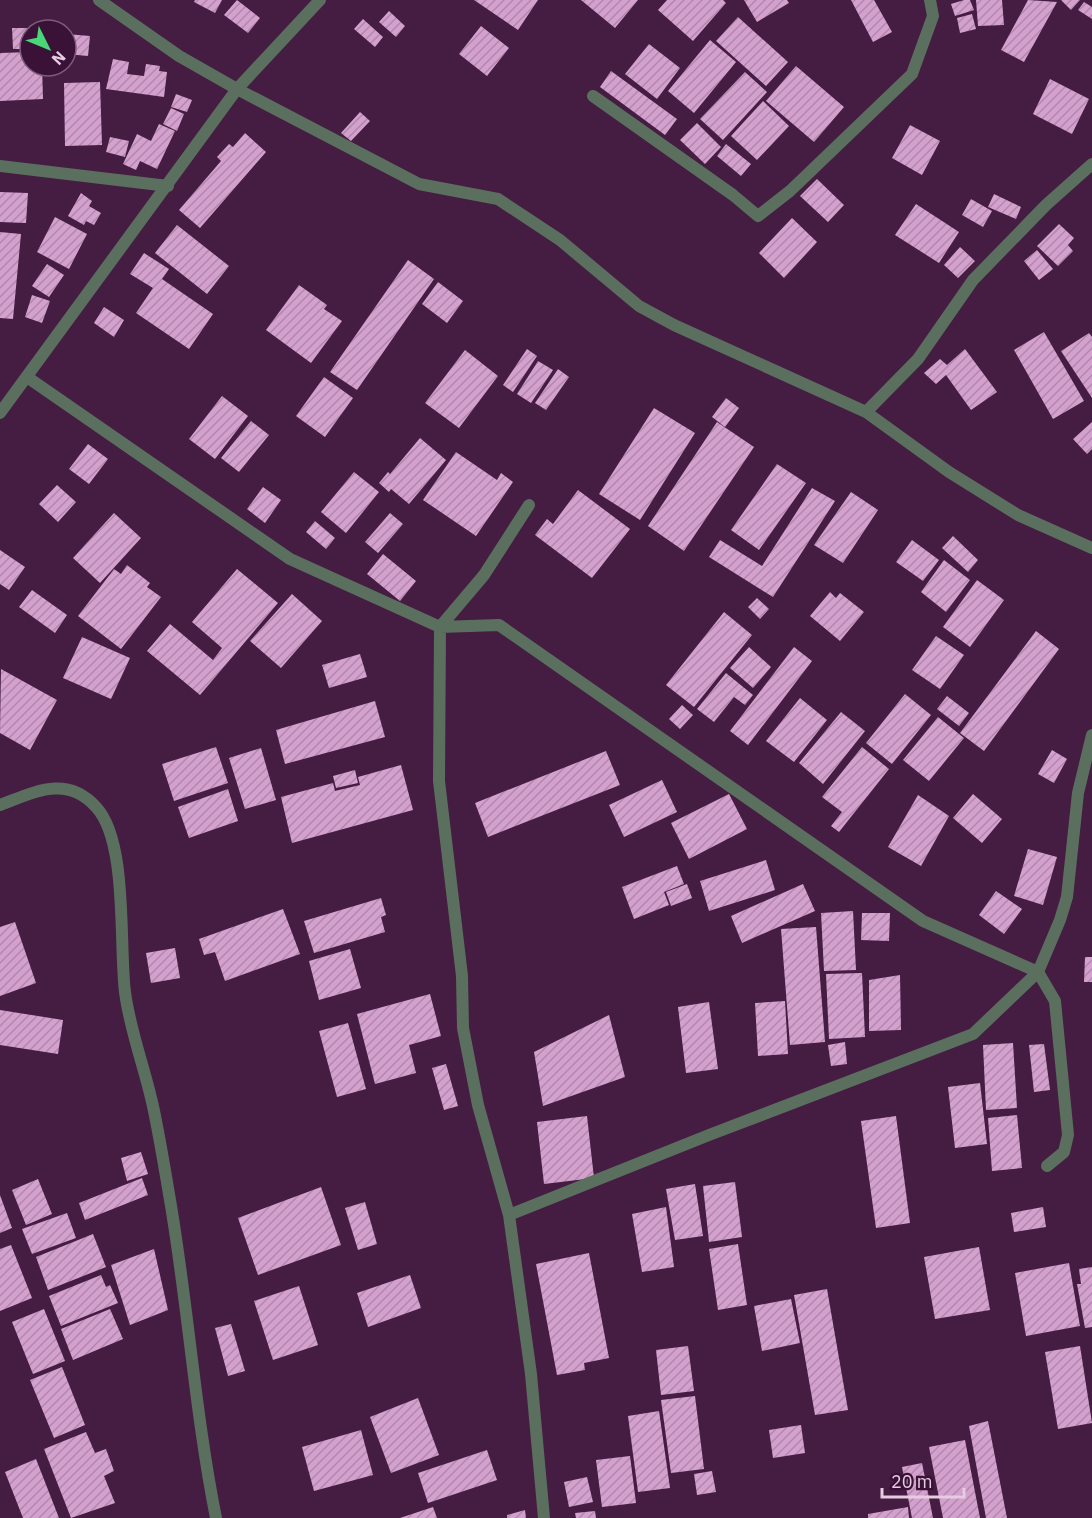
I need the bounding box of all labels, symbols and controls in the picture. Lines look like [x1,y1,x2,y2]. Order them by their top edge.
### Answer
north arrow [18,18,78,78]
text: N [48,47,70,69]
scale bar [882,1461,964,1499]
text: 20 m [891,1470,933,1493]

